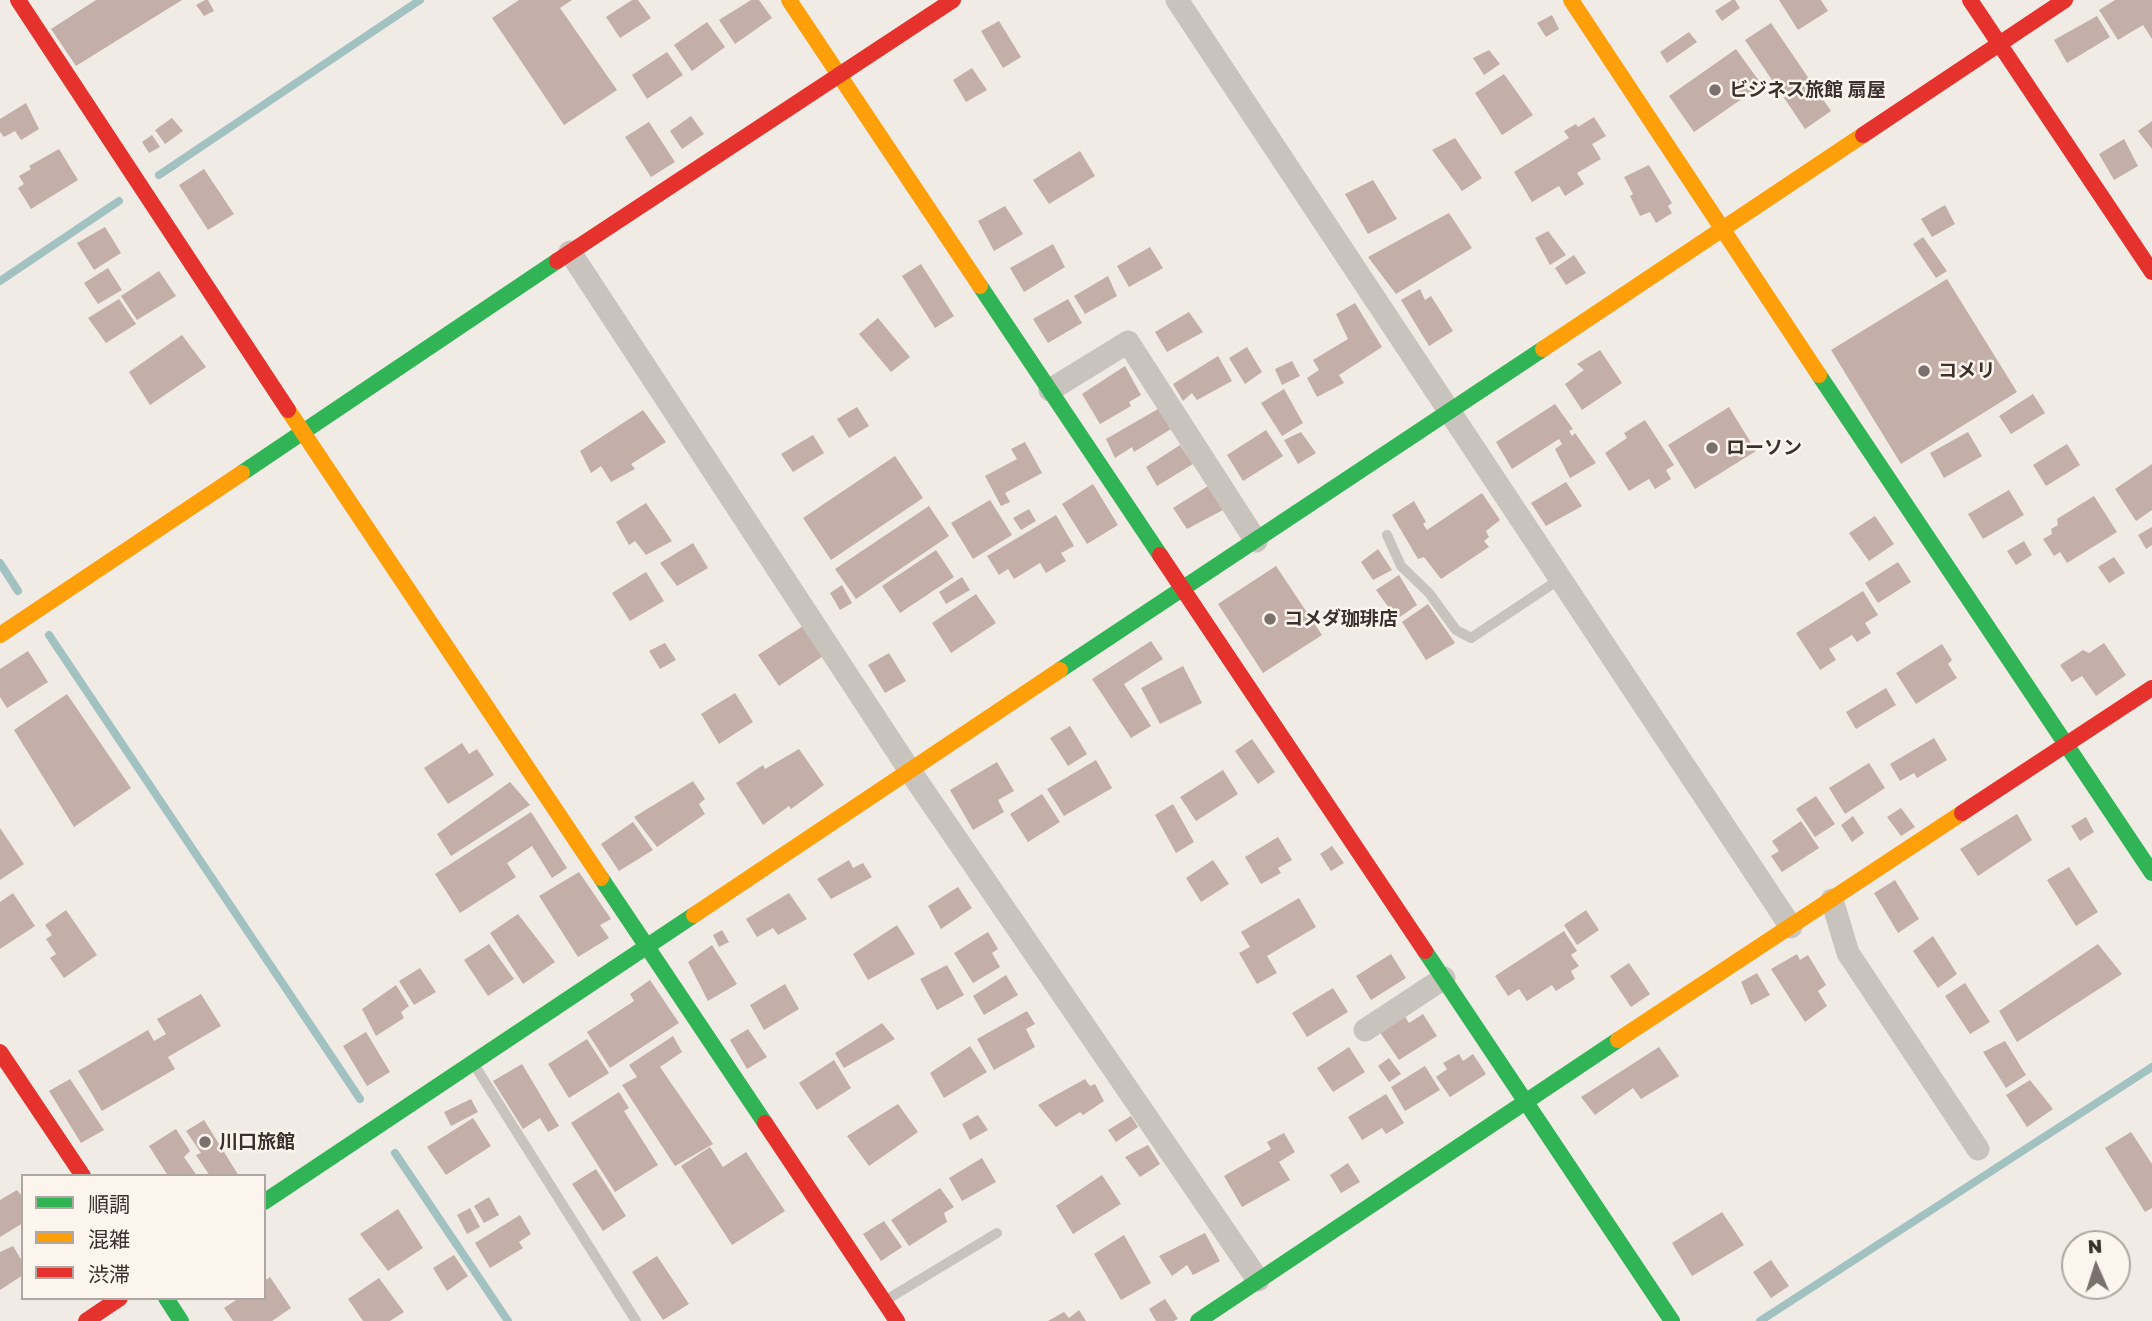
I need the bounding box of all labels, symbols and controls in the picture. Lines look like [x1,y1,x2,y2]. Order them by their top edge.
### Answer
place label: ビジネス旅館 扇屋 [1729,79,1886,101]
marker: ビジネス旅館 扇屋 [1707,82,1723,98]
place label: コメリ [1938,360,1995,382]
marker: コメリ [1916,363,1932,379]
place label: ローソン [1726,437,1802,459]
marker: ローソン [1704,440,1720,456]
place label: コメダ珈琲店 [1284,608,1398,630]
marker: コメダ珈琲店 [1262,611,1278,627]
place label: 川口旅館 [219,1131,295,1153]
marker: 川口旅館 [197,1134,213,1150]
legend [21,1174,266,1300]
text: 順調 [88,1191,130,1217]
text: 混雑 [88,1226,130,1252]
north arrow [2061,1230,2131,1300]
text: N [2087,1234,2103,1257]
text: 渋滞 [88,1261,130,1287]

